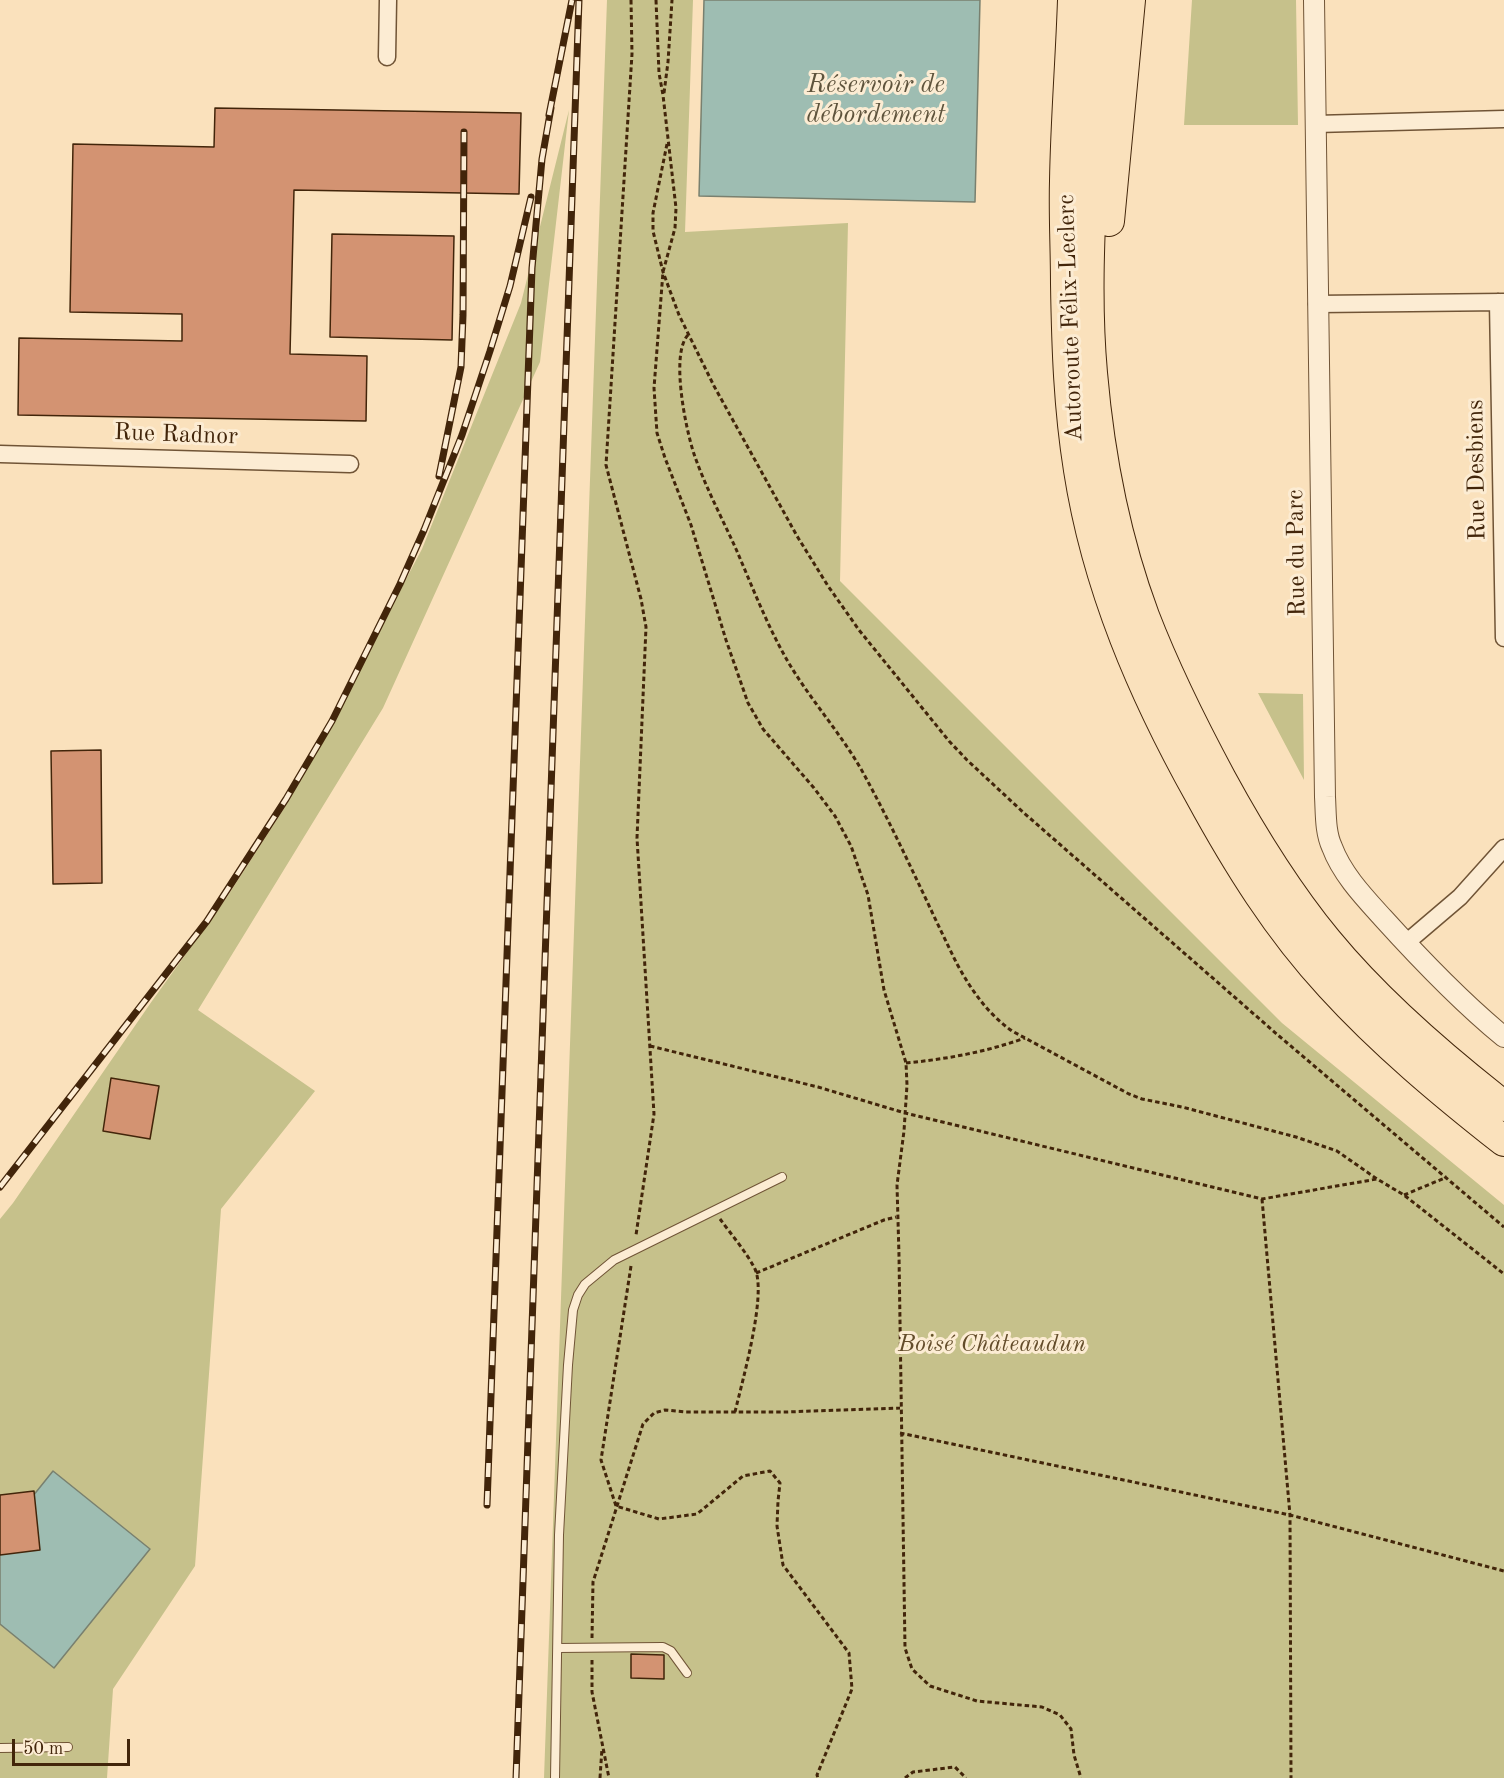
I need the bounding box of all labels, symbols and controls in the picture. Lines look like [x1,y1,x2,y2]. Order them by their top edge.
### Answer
water label: Réservoir de débordement [806,69,946,130]
street label: Autoroute Félix-Leclerc [1052,194,1090,442]
street label: Rue Desbiens [1461,399,1493,541]
street label: Rue Radnor [114,418,238,452]
street label: Rue du Parc [1281,489,1313,617]
park label: Boisé Châteaudun [898,1331,1086,1359]
scale bar [15,1727,134,1765]
text: 50 m [23,1740,63,1758]

